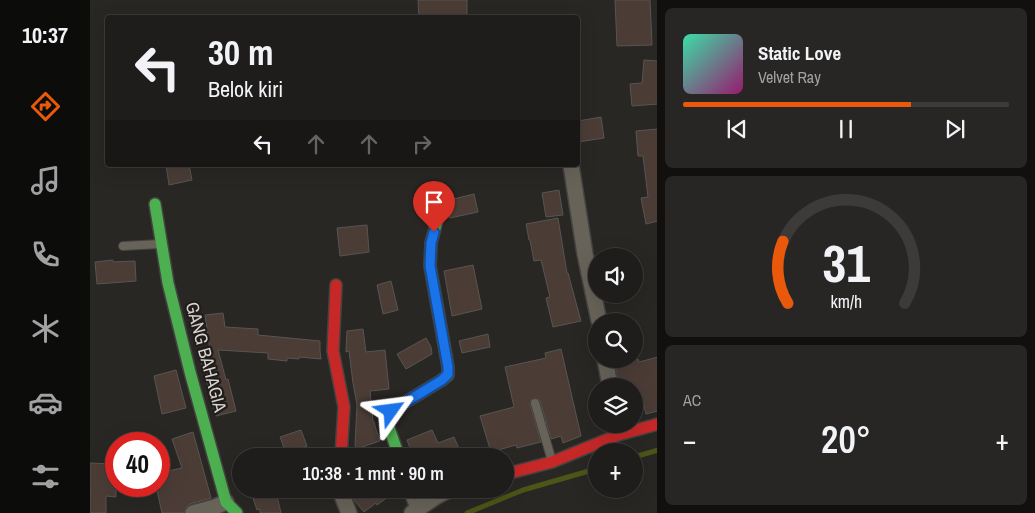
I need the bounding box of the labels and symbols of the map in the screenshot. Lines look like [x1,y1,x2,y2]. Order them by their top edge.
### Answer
pin [413,181,455,232]
street label: GANG BAHAGIA [180,299,233,415]
position arrow [364,384,416,436]
speed limit sign: 40 [105,432,170,497]

